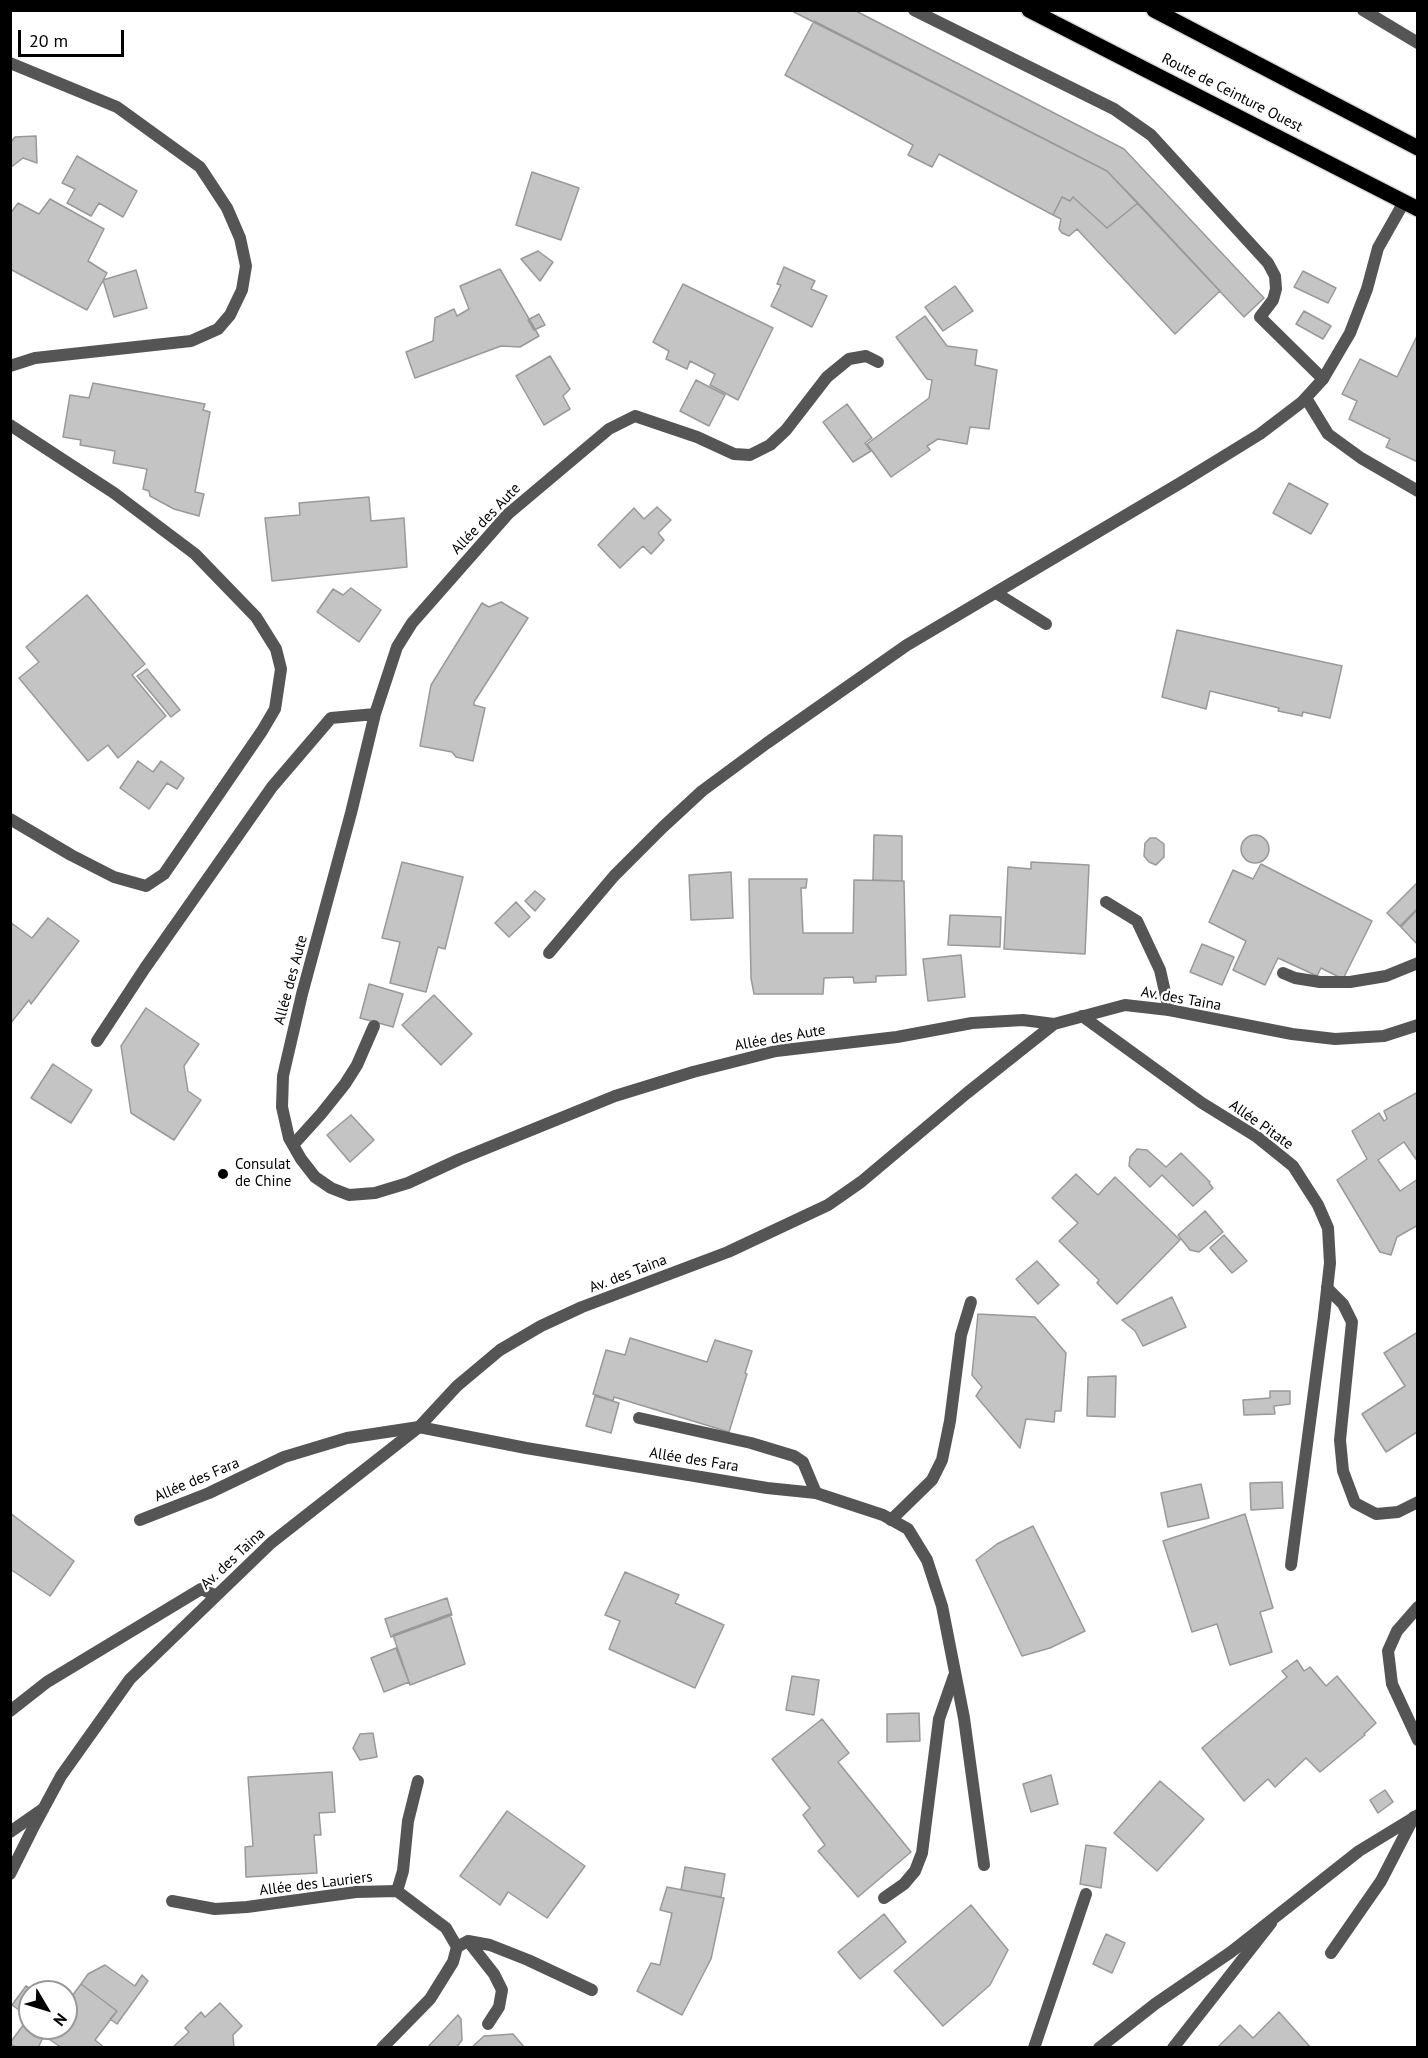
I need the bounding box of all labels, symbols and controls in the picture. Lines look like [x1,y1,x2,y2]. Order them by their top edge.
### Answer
scale bar [21,18,128,56]
text: 20 m [29,29,68,52]
street label: Route de Ceinture Ouest [1159,50,1305,136]
street label: Allée des Aute [448,480,524,558]
street label: Allée des Aute [270,933,312,1027]
street label: Av. des Taina [1139,983,1223,1015]
street label: Allée des Aute [733,1021,827,1055]
street label: Allée Pitate [1225,1096,1297,1154]
place label: Consulat de Chine [235,1156,291,1191]
marker: Consulat de Chine [216,1167,230,1181]
street label: Av. des Taina [587,1251,669,1297]
street label: Allée des Fara [648,1444,740,1476]
street label: Allée des Fara [152,1454,242,1506]
street label: Av. des Taina [197,1525,269,1593]
street label: Allée des Lauriers [258,1868,374,1900]
north arrow [18,1980,78,2040]
text: N [49,2010,72,2030]

